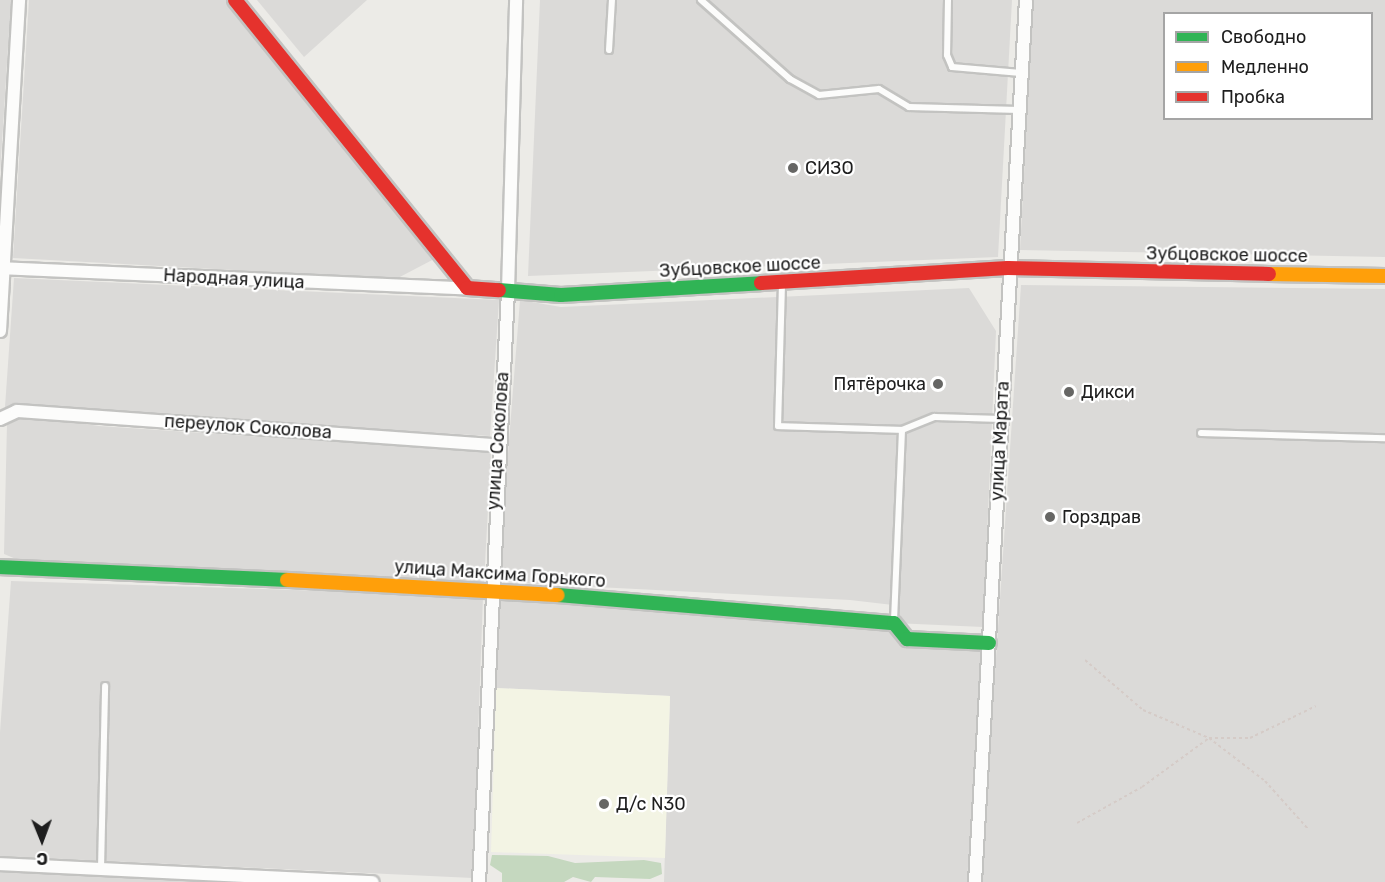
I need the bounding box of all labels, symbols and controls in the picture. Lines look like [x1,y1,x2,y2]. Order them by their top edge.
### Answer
legend [1163,12,1373,120]
text: Свободно [1221,26,1306,48]
text: Медленно [1221,56,1309,78]
text: Пробка [1221,86,1285,108]
place label: СИЗО [805,157,854,179]
marker: СИЗО [786,161,800,175]
street label: Зубцовское шоссе [1146,243,1308,267]
street label: Зубцовское шоссе [659,252,821,282]
street label: Народная улица [163,265,305,293]
street label: улица Соколова [482,371,514,511]
place label: Пятёрочка [833,373,926,395]
marker: Пятёрочка [931,377,945,391]
street label: улица Марата [986,380,1014,502]
place label: Дикси [1081,381,1135,403]
marker: Дикси [1062,385,1076,399]
street label: переулок Соколова [164,410,332,444]
place label: Горздрав [1062,506,1141,528]
marker: Горздрав [1043,510,1057,524]
street label: улица Максима Горького [394,556,606,592]
place label: Д/с N30 [616,793,686,815]
marker: Д/с N30 [597,797,611,811]
north arrow [12,810,72,870]
text: С [37,849,48,868]

